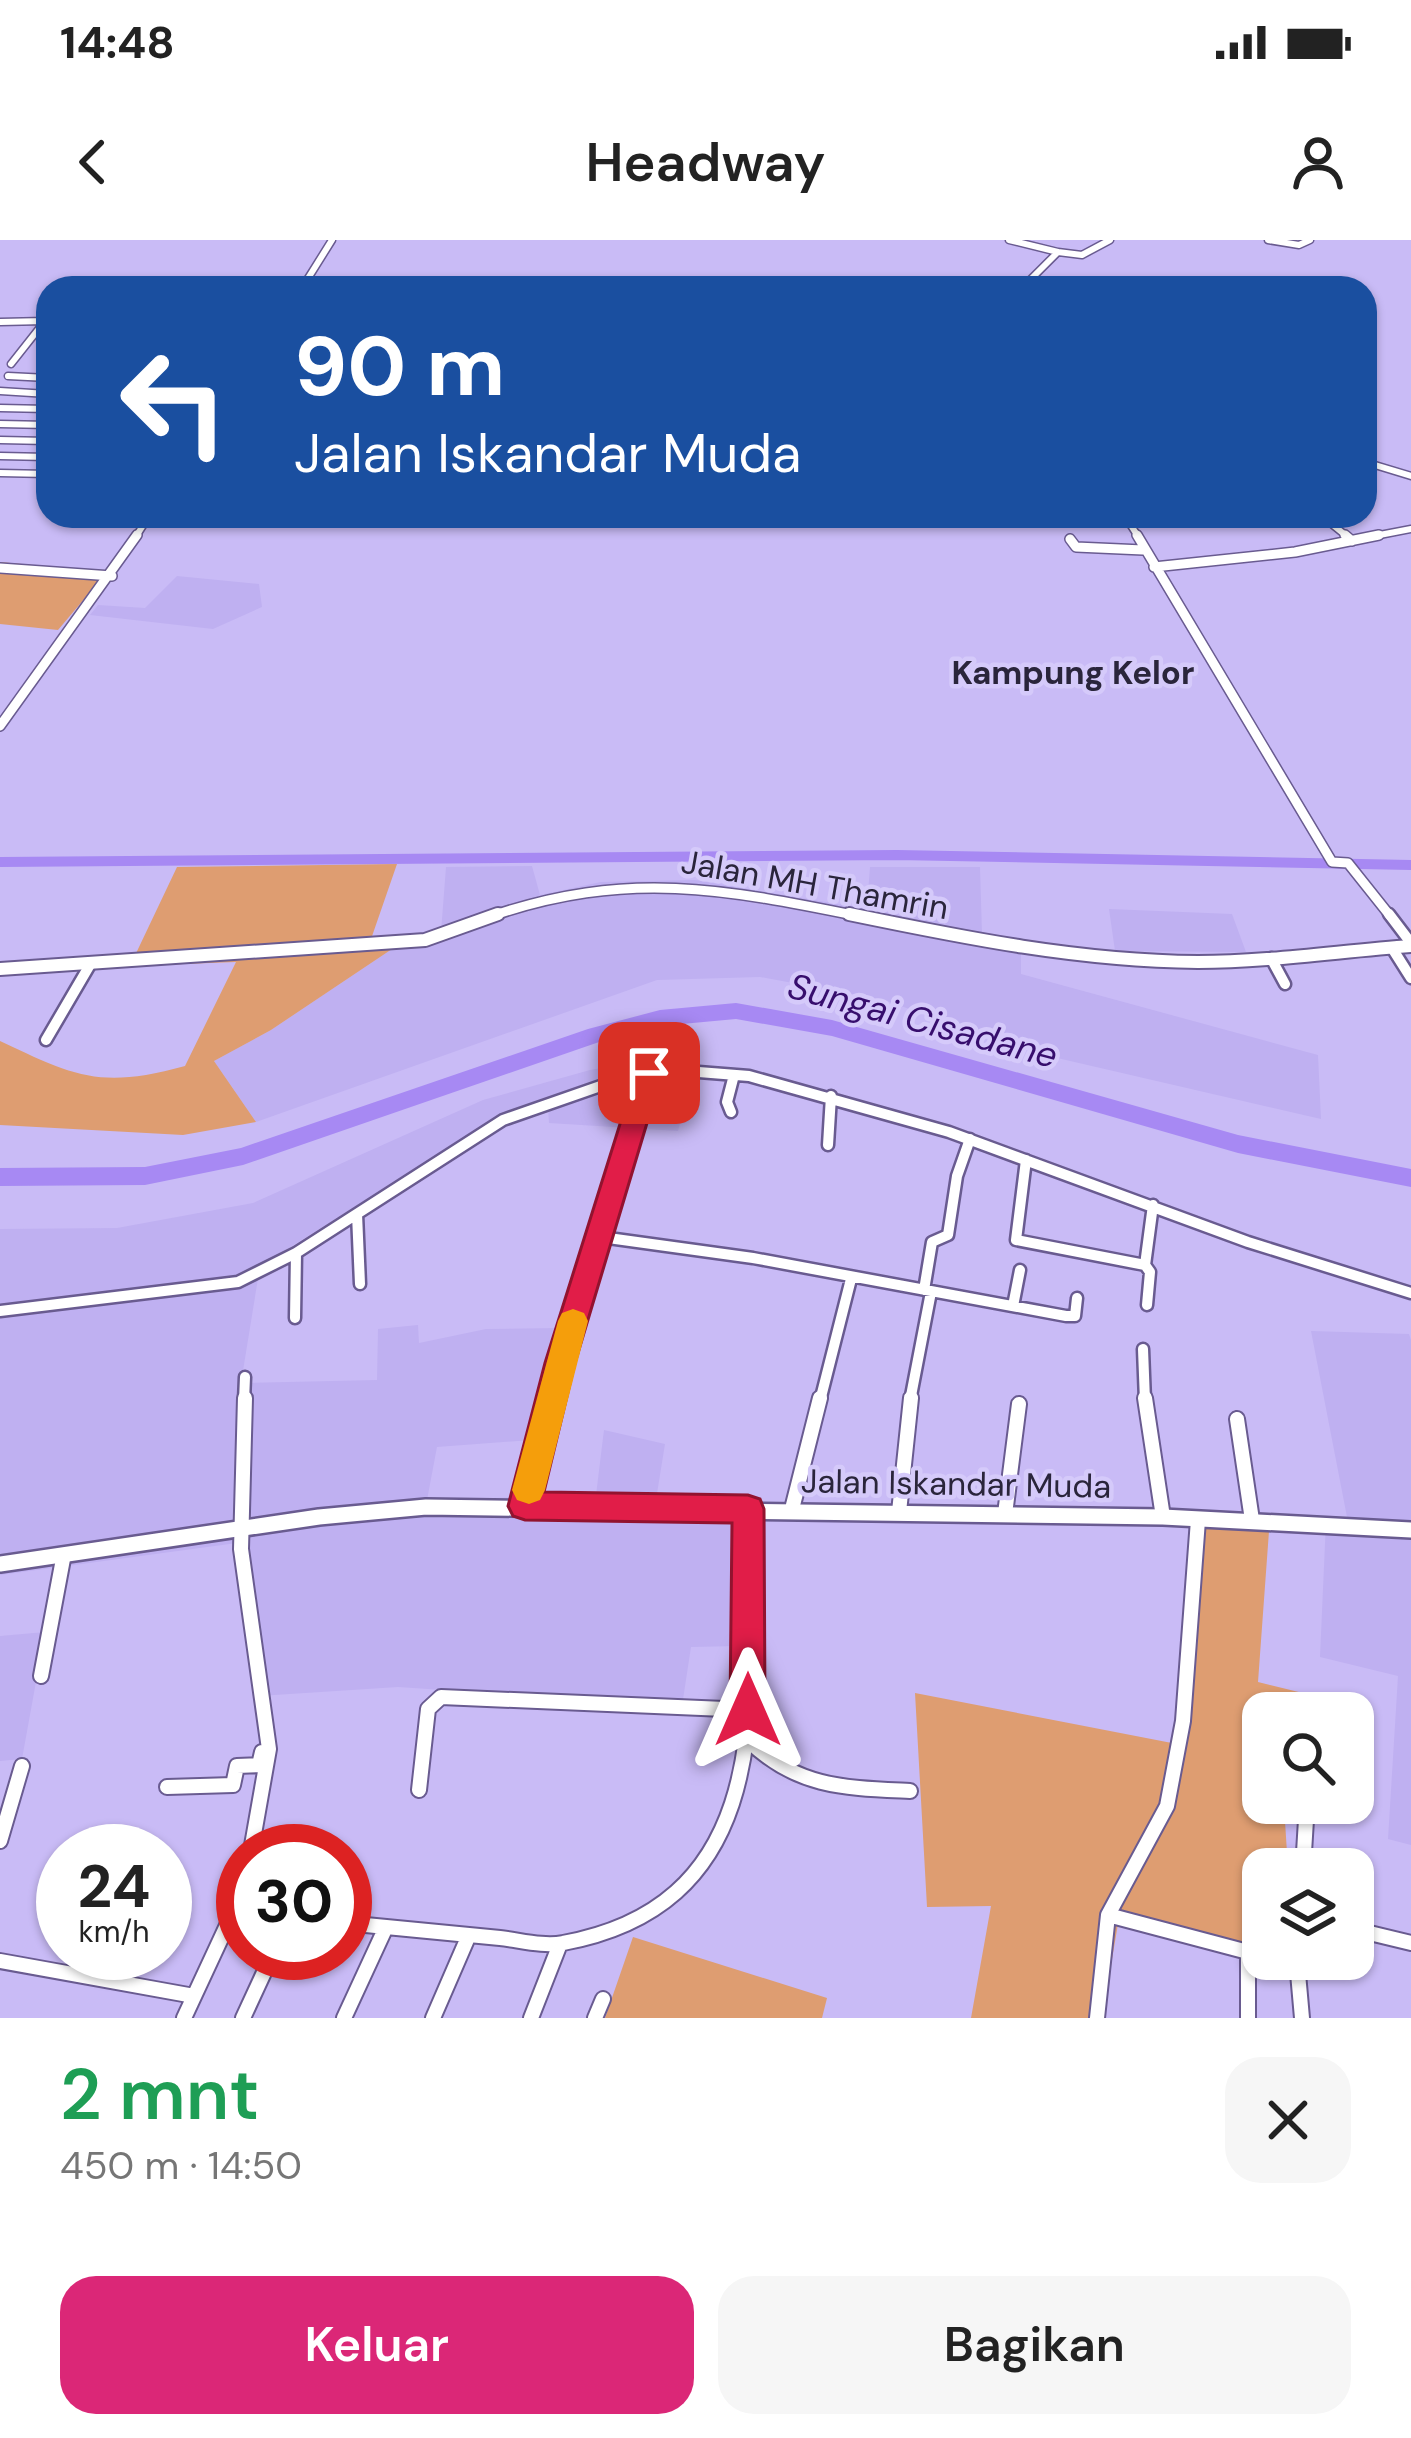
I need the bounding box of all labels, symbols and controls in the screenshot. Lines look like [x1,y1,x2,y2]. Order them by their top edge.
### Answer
text: 14:48 [60,13,175,72]
text: Headway [586,127,825,198]
icon: back [60,129,126,195]
icon: person [1285,129,1351,195]
text: 90 m [294,312,505,421]
icon: left [96,324,252,480]
text: Jalan Iskandar Muda [294,418,802,489]
district label: Kampung Kelor [952,651,1194,694]
street label: Jalan MH Thamrin [678,840,952,929]
water label: Sungai Cisadane [783,962,1063,1079]
pin [598,1022,700,1124]
icon: arrive [616,1040,682,1106]
street label: Jalan Iskandar Muda [801,1459,1111,1508]
position arrow [685,1647,811,1773]
map controls [1242,1692,1374,1980]
button: search [1242,1692,1374,1824]
speed limit sign: 30 [216,1824,372,1980]
text: 24 [77,1847,151,1926]
button: layers [1242,1848,1374,1980]
text: km/h [79,1912,149,1951]
text: 2 mnt [60,2048,260,2141]
button: close [1225,2057,1351,2183]
text: 450 m · 14:50 [60,2140,302,2191]
button: Keluar [60,2276,694,2414]
button: Bagikan [718,2276,1351,2414]

